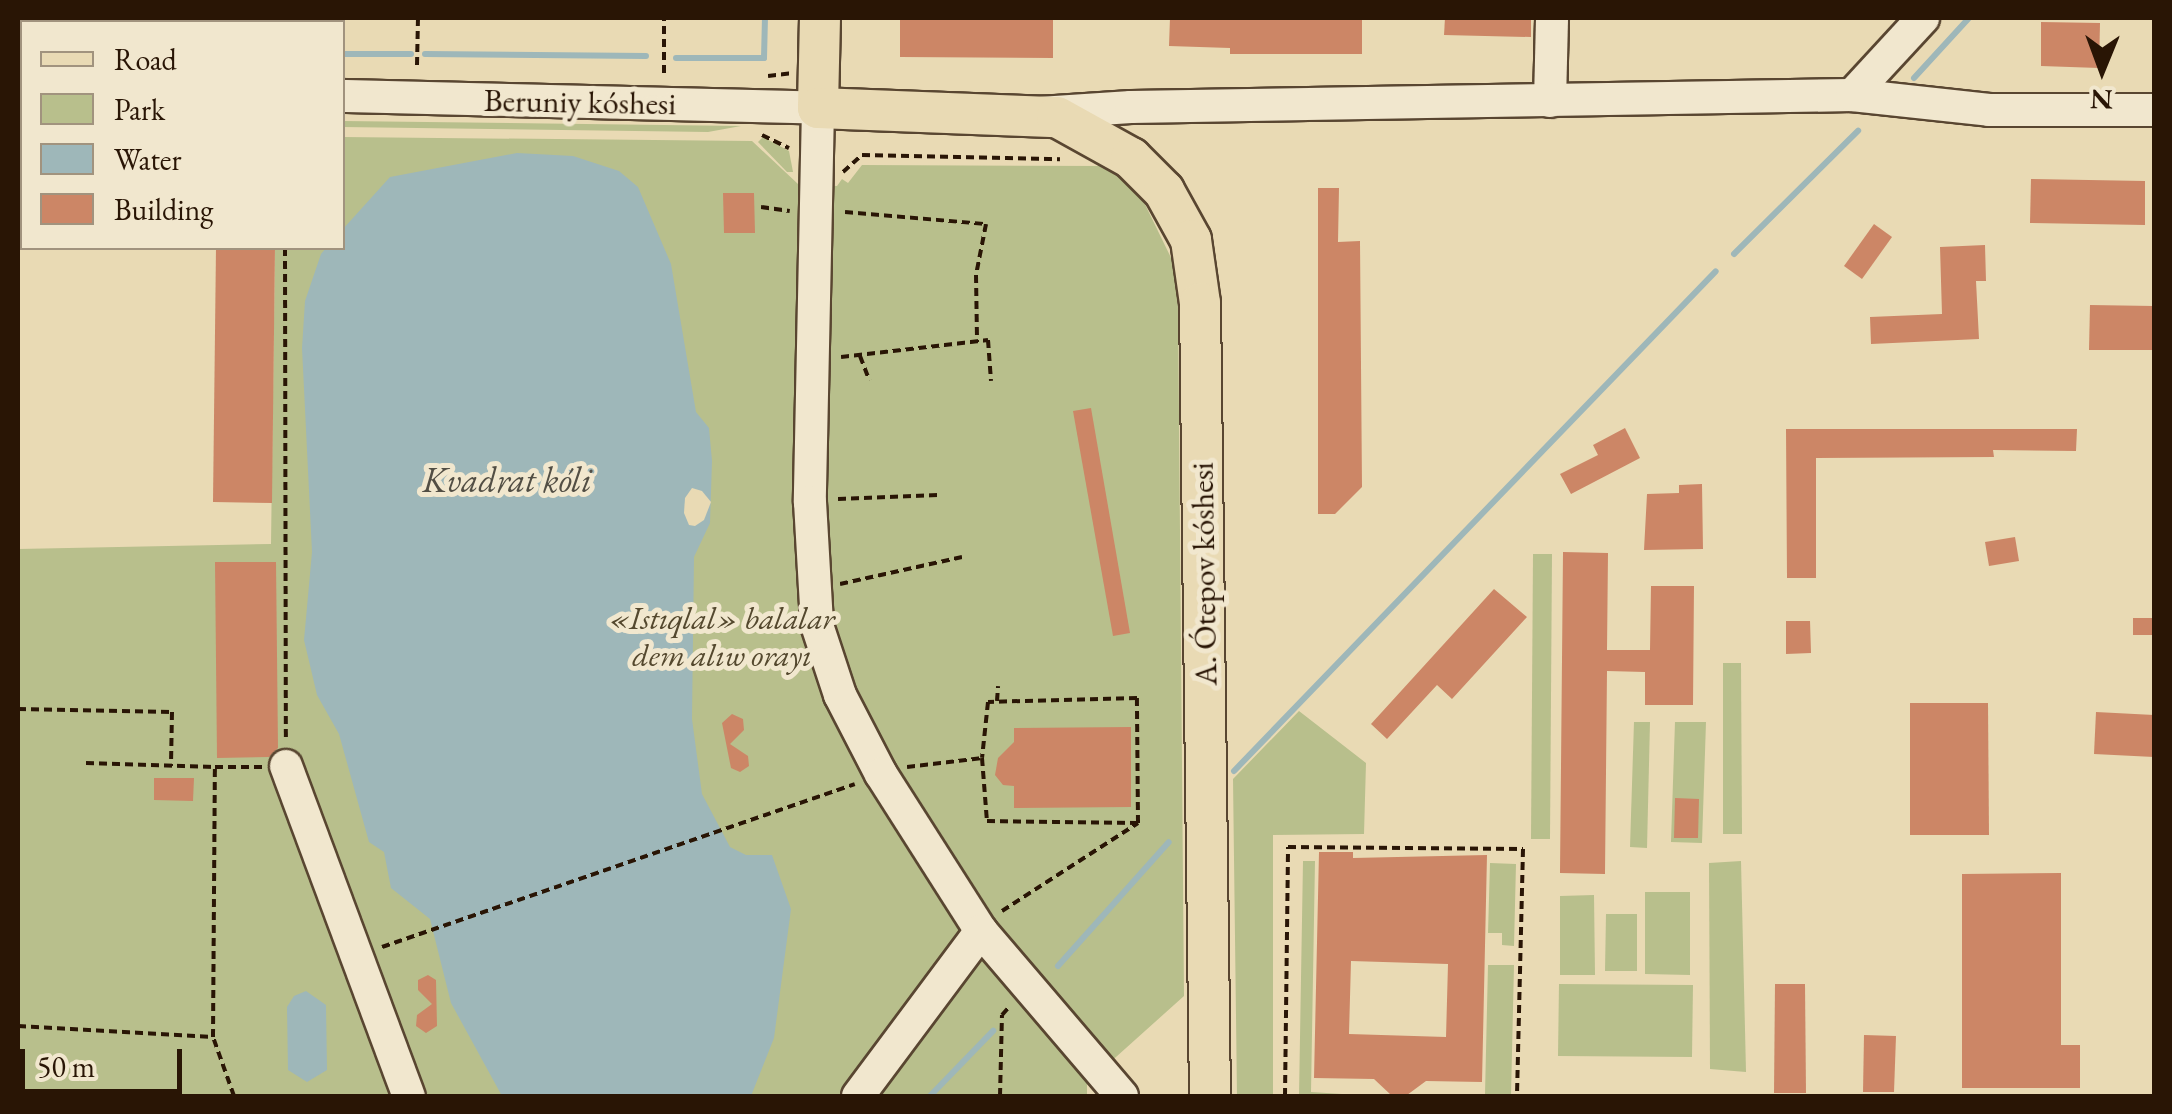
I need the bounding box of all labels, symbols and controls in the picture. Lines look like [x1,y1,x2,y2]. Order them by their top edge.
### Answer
legend [20,20,345,250]
north arrow [2052,20,2152,120]
text: Road [114,40,177,79]
street label: Beruniy kóshesi [484,81,676,123]
text: N [2090,82,2113,118]
text: Park [114,90,165,129]
text: Water [114,140,182,179]
text: Building [114,190,213,229]
water label: Kvadrat kóli [422,459,592,501]
street label: A. Ótepov kóshesi [1183,462,1225,686]
park label: «Istıqlal» balalar dem alıw orayı [609,600,835,675]
scale bar [25,1029,188,1091]
text: 50 m [37,1047,95,1086]

